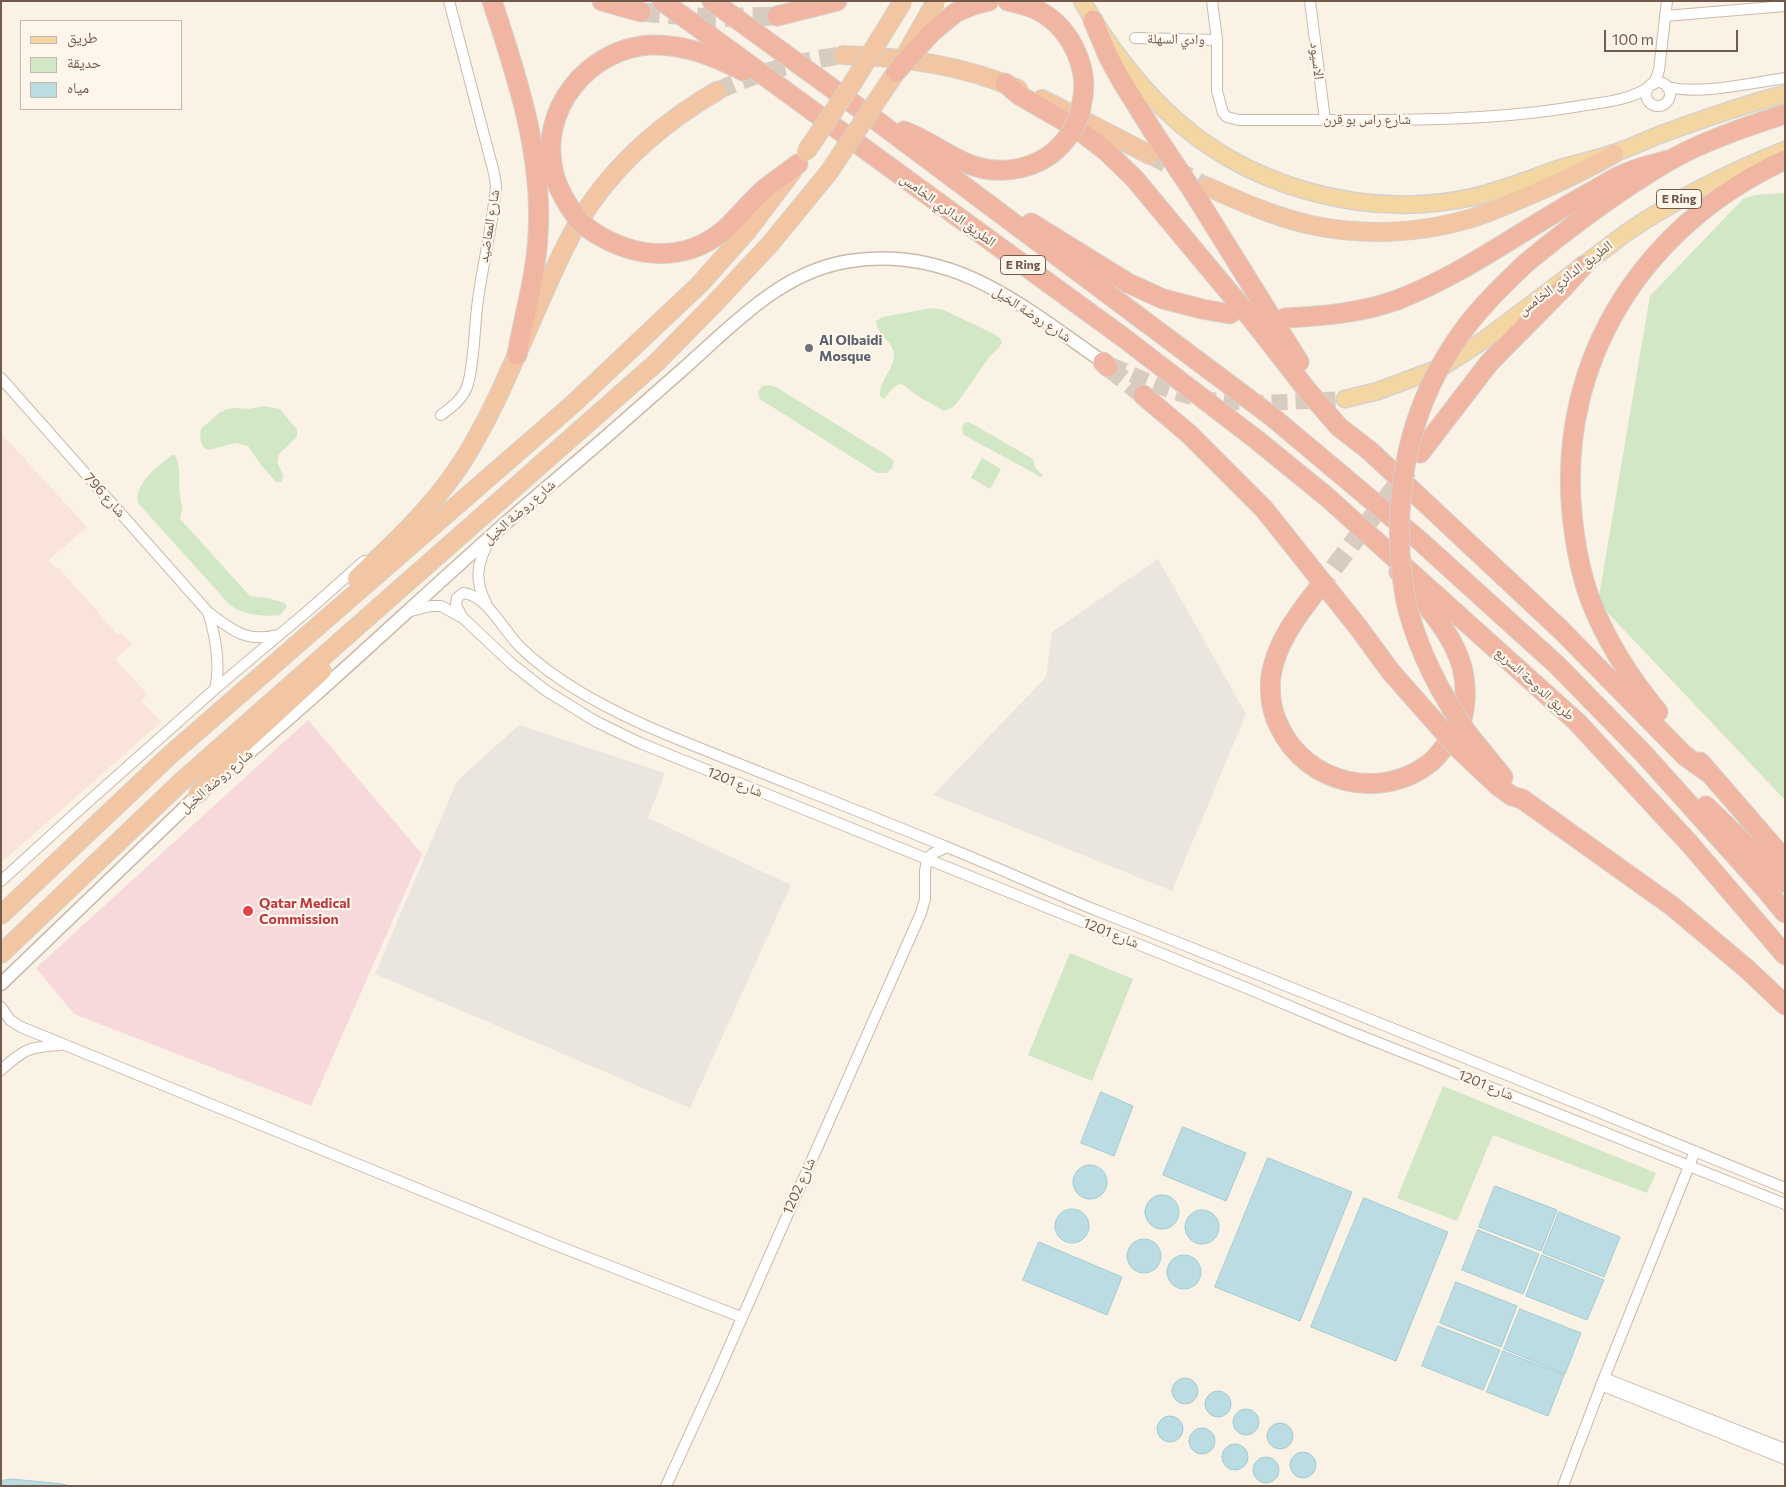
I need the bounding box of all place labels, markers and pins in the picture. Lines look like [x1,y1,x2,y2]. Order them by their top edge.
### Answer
place label: Al Olbaidi Mosque [819,332,882,364]
marker: Al Olbaidi Mosque [803,342,815,354]
place label: Qatar Medical Commission [259,895,350,928]
marker: Qatar Medical Commission [241,904,255,918]

